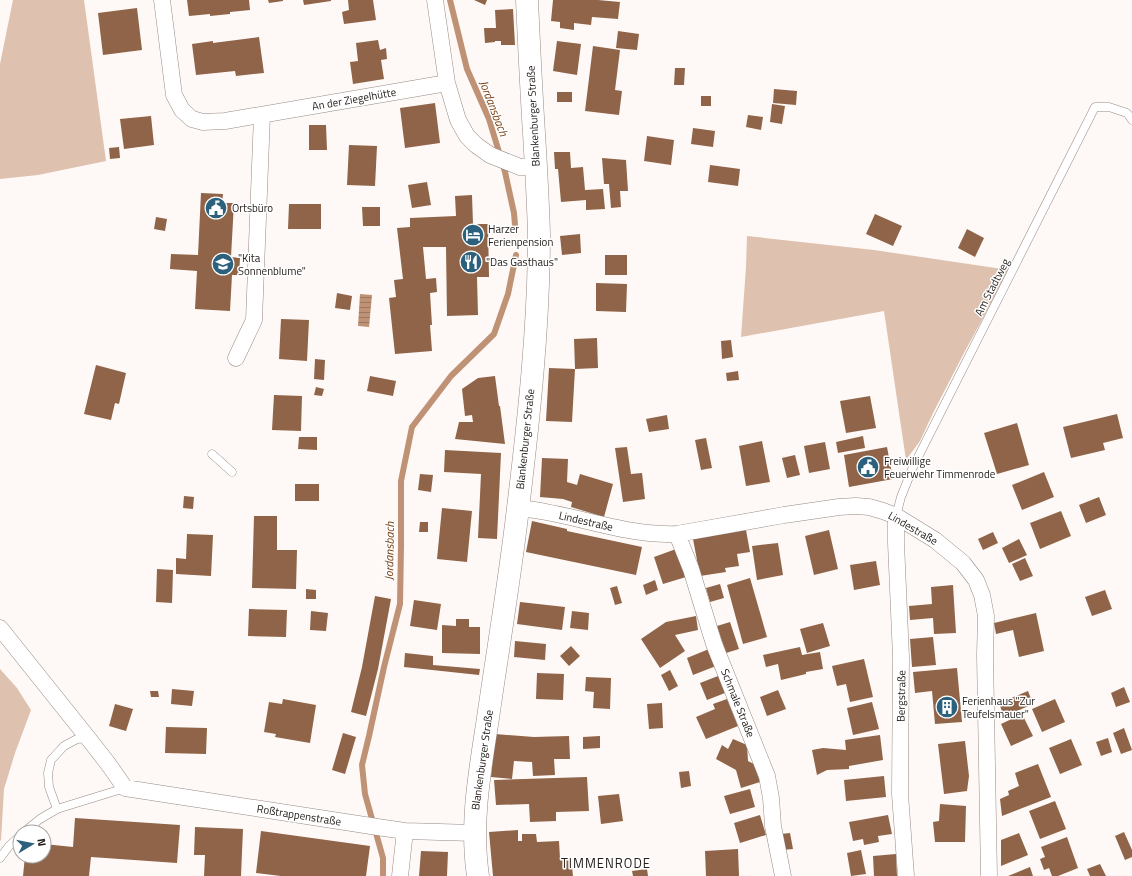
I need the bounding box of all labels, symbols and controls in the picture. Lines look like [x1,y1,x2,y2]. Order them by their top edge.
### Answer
street label: Blankenburger Straße [522,65,544,167]
water label: Jordansbach [475,77,514,140]
street label: An der Ziegelhütte [311,84,398,114]
public building icon: Ortsbüro [203,195,229,221]
place label: Ortsbüro [232,200,273,216]
place label: Harzer Ferienpension [488,221,553,250]
hotel icon: Harzer Ferienpension [460,222,486,248]
restaurant icon: "Das Gasthaus" [458,249,484,275]
place label: "Kita Sonnenblume" [238,250,306,279]
school or university icon: "Kita Sonnenblume" [210,251,236,277]
place label: "Das Gasthaus" [486,254,558,270]
street label: Am Stadtweg [971,255,1013,319]
street label: Blankenburger Straße [512,387,538,490]
place label: Freiwillige Feuerwehr Timmenrode [884,453,996,482]
public building icon: Freiwillige Feuerwehr Timmenrode [855,454,881,480]
street label: Lindestraße [557,507,615,535]
street label: Lindestraße [885,507,941,549]
water label: Jordansbach [379,521,399,580]
street label: Schmale Straße [717,666,759,740]
street label: Bergstraße [893,669,909,722]
place label: Ferienhaus "Zur Teufelsmauer" [962,693,1035,722]
building icon: Ferienhaus "Zur Teufelsmauer" [934,694,960,720]
street label: Blankenburger Straße [467,708,497,811]
street label: Roßtrappenstraße [256,800,343,830]
north arrow [12,824,52,864]
text: N [33,837,50,847]
district label: TIMMENRODE [561,853,651,873]

